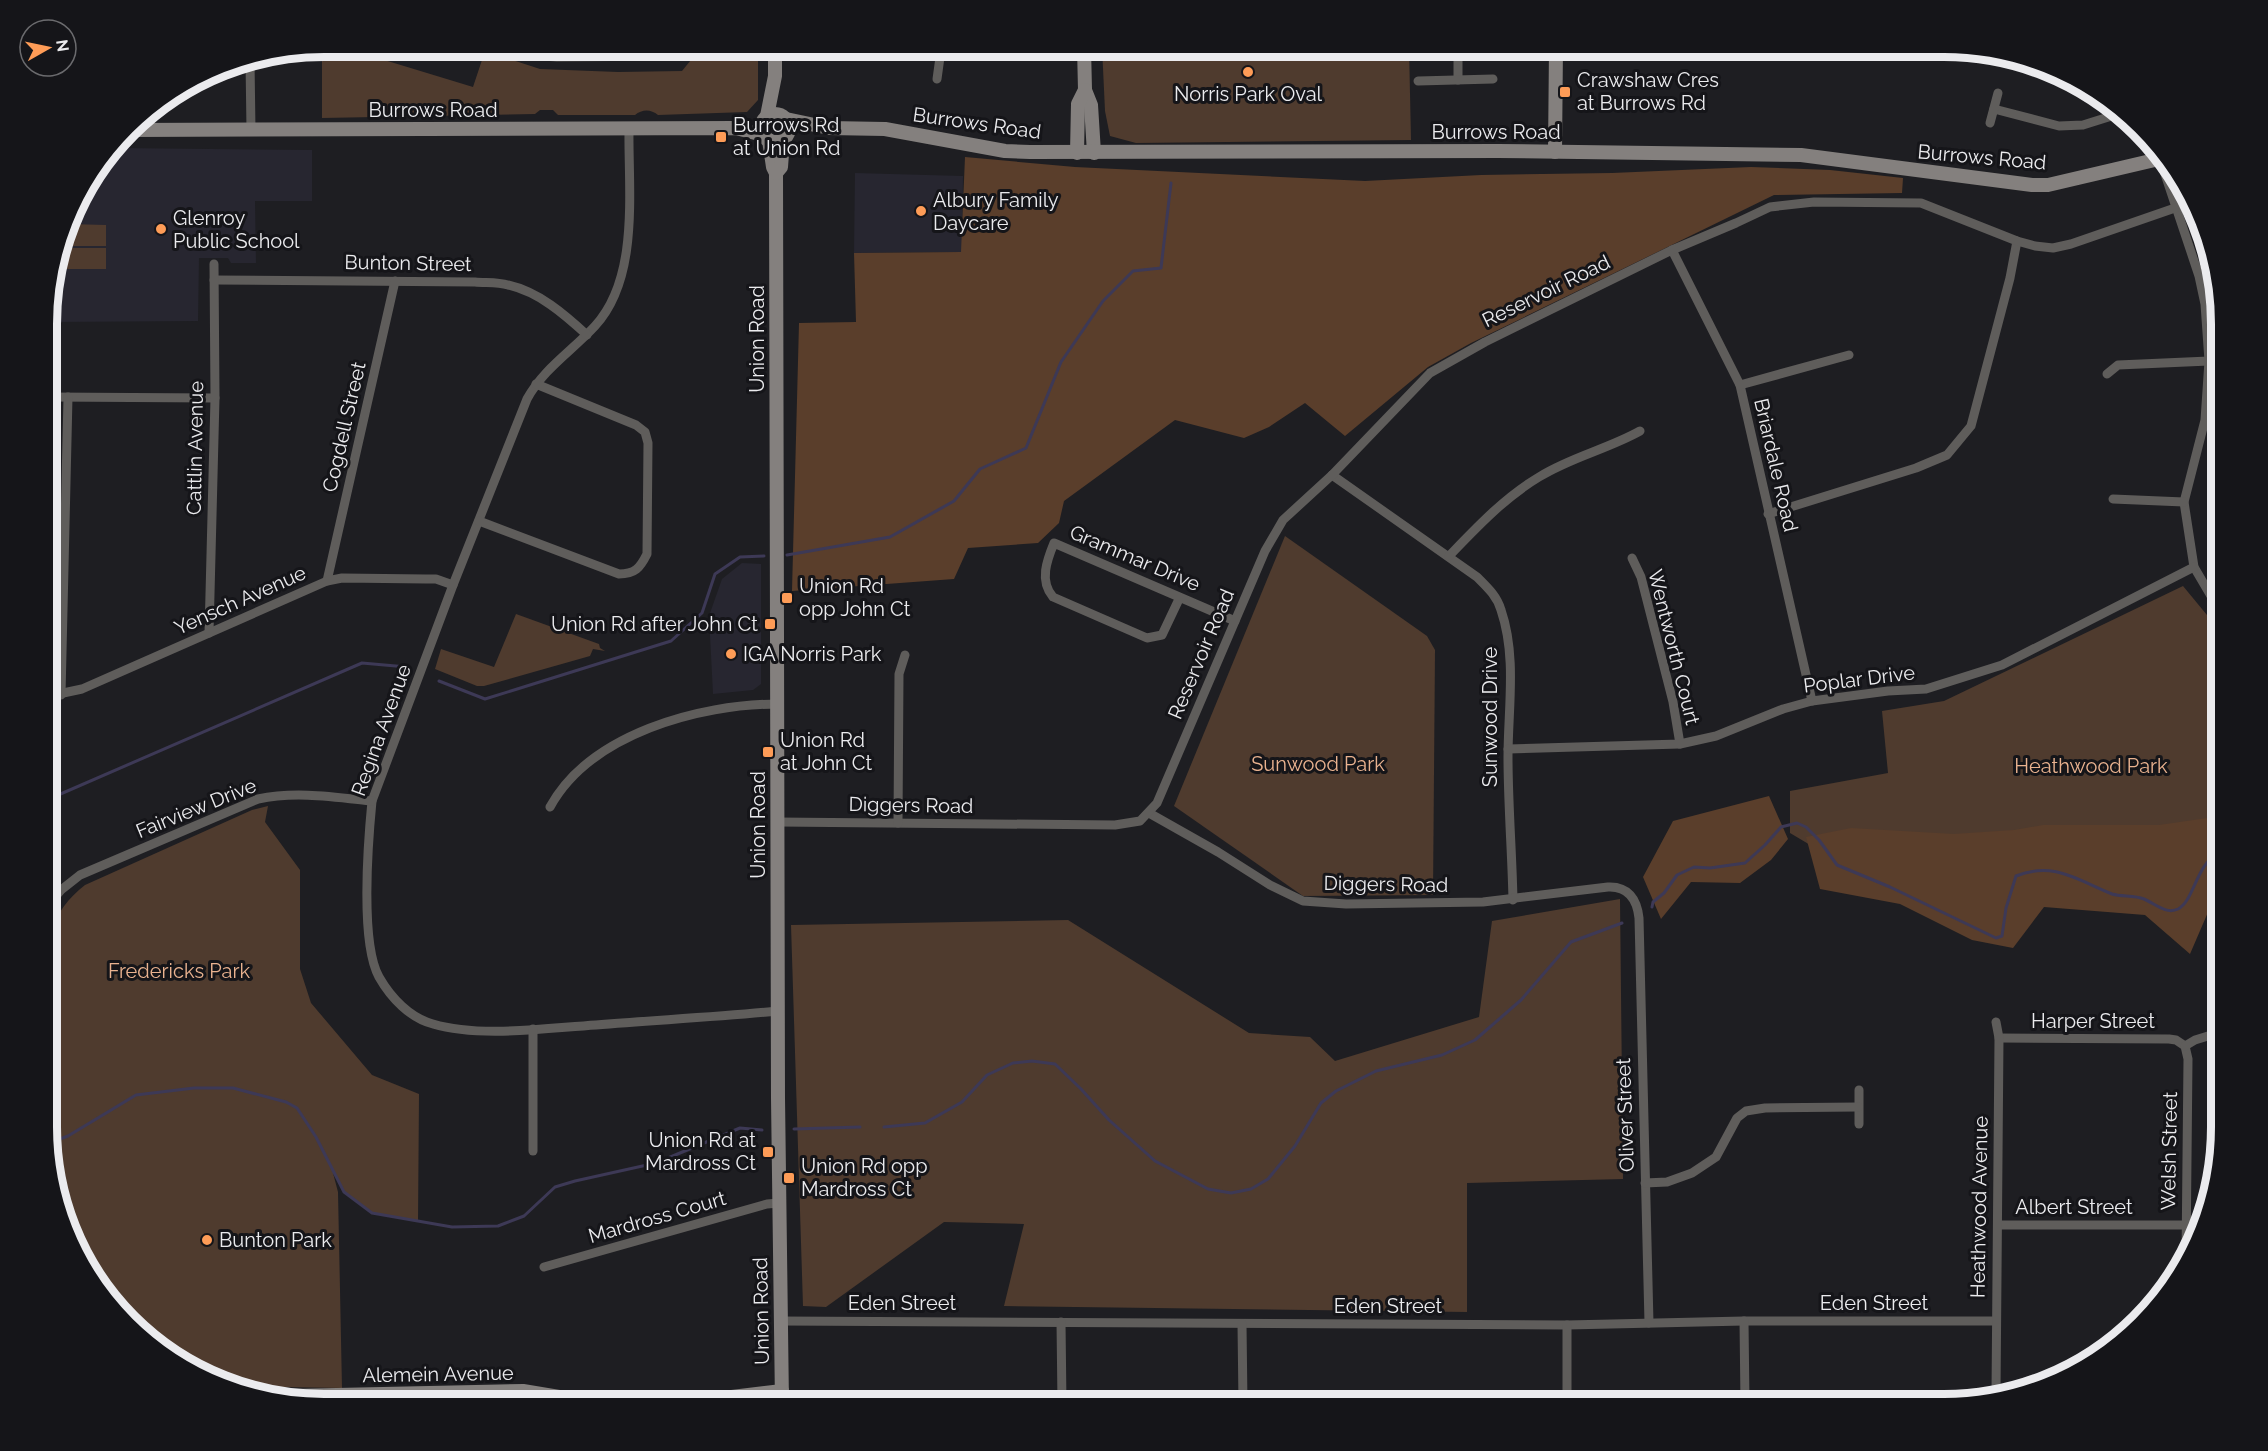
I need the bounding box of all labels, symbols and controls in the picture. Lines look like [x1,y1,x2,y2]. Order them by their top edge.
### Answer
north arrow [18,18,78,78]
text: N [52,38,73,53]
marker: Norris Park Oval [1241,65,1255,79]
place label: Crawshaw Cres at Burrows Rd [1577,68,1719,115]
place label: Norris Park Oval [1174,82,1323,106]
marker: Crawshaw Cres at Burrows Rd [1558,85,1572,99]
street label: Burrows Road [368,98,498,122]
street label: Burrows Road [911,102,1043,144]
place label: Burrows Rd at Union Rd [733,113,840,160]
street label: Burrows Road [1431,120,1561,144]
marker: Burrows Rd at Union Rd [714,130,728,144]
street label: Burrows Road [1917,139,2047,175]
place label: Albury Family Daycare [933,188,1059,235]
marker: Albury Family Daycare [914,204,928,218]
place label: Glenroy Public School [173,206,300,253]
marker: Glenroy Public School [154,222,168,236]
street label: Bunton Street [344,250,472,276]
street label: Reservoir Road [1478,250,1614,332]
street label: Union Road [745,285,769,393]
street label: Cogdell Street [317,359,371,494]
street label: Cattlin Avenue [182,381,208,515]
street label: Briardale Road [1749,396,1803,534]
street label: Grammar Drive [1066,520,1204,596]
street label: Yensch Avenue [170,560,310,640]
street label: Wentworth Court [1643,567,1705,727]
place label: Union Rd opp John Ct [799,574,911,621]
street label: Reservoir Road [1163,585,1239,723]
marker: Union Rd opp John Ct [780,591,794,605]
place label: Union Rd after John Ct [551,612,758,636]
marker: Union Rd after John Ct [763,617,777,631]
place label: IGA Norris Park [743,642,882,666]
marker: IGA Norris Park [724,647,738,661]
street label: Sunwood Drive [1478,647,1502,787]
street label: Poplar Drive [1802,660,1916,698]
street label: Regina Avenue [346,661,416,799]
place label: Union Rd at John Ct [780,728,873,775]
marker: Union Rd at John Ct [761,745,775,759]
park label: Sunwood Park [1251,752,1385,776]
park label: Heathwood Park [2014,754,2168,778]
street label: Union Road [746,771,770,879]
street label: Fairview Drive [132,773,260,843]
street label: Diggers Road [848,792,974,818]
street label: Diggers Road [1323,871,1449,897]
park label: Fredericks Park [108,959,250,983]
street label: Harper Street [2031,1009,2155,1033]
street label: Oliver Street [1611,1057,1639,1172]
street label: Welsh Street [2156,1091,2182,1211]
street label: Heathwood Avenue [1965,1116,1993,1298]
place label: Union Rd at Mardross Ct [645,1128,756,1175]
marker: Union Rd at Mardross Ct [761,1145,775,1159]
place label: Union Rd opp Mardross Ct [801,1154,928,1201]
marker: Union Rd opp Mardross Ct [782,1171,796,1185]
street label: Mardross Court [586,1186,729,1248]
street label: Albert Street [2015,1195,2133,1219]
place label: Bunton Park [219,1228,332,1252]
marker: Bunton Park [200,1233,214,1247]
street label: Union Road [748,1257,774,1365]
street label: Eden Street [848,1291,956,1315]
street label: Eden Street [1820,1291,1928,1315]
street label: Eden Street [1334,1294,1442,1318]
street label: Alemein Avenue [362,1361,514,1387]

